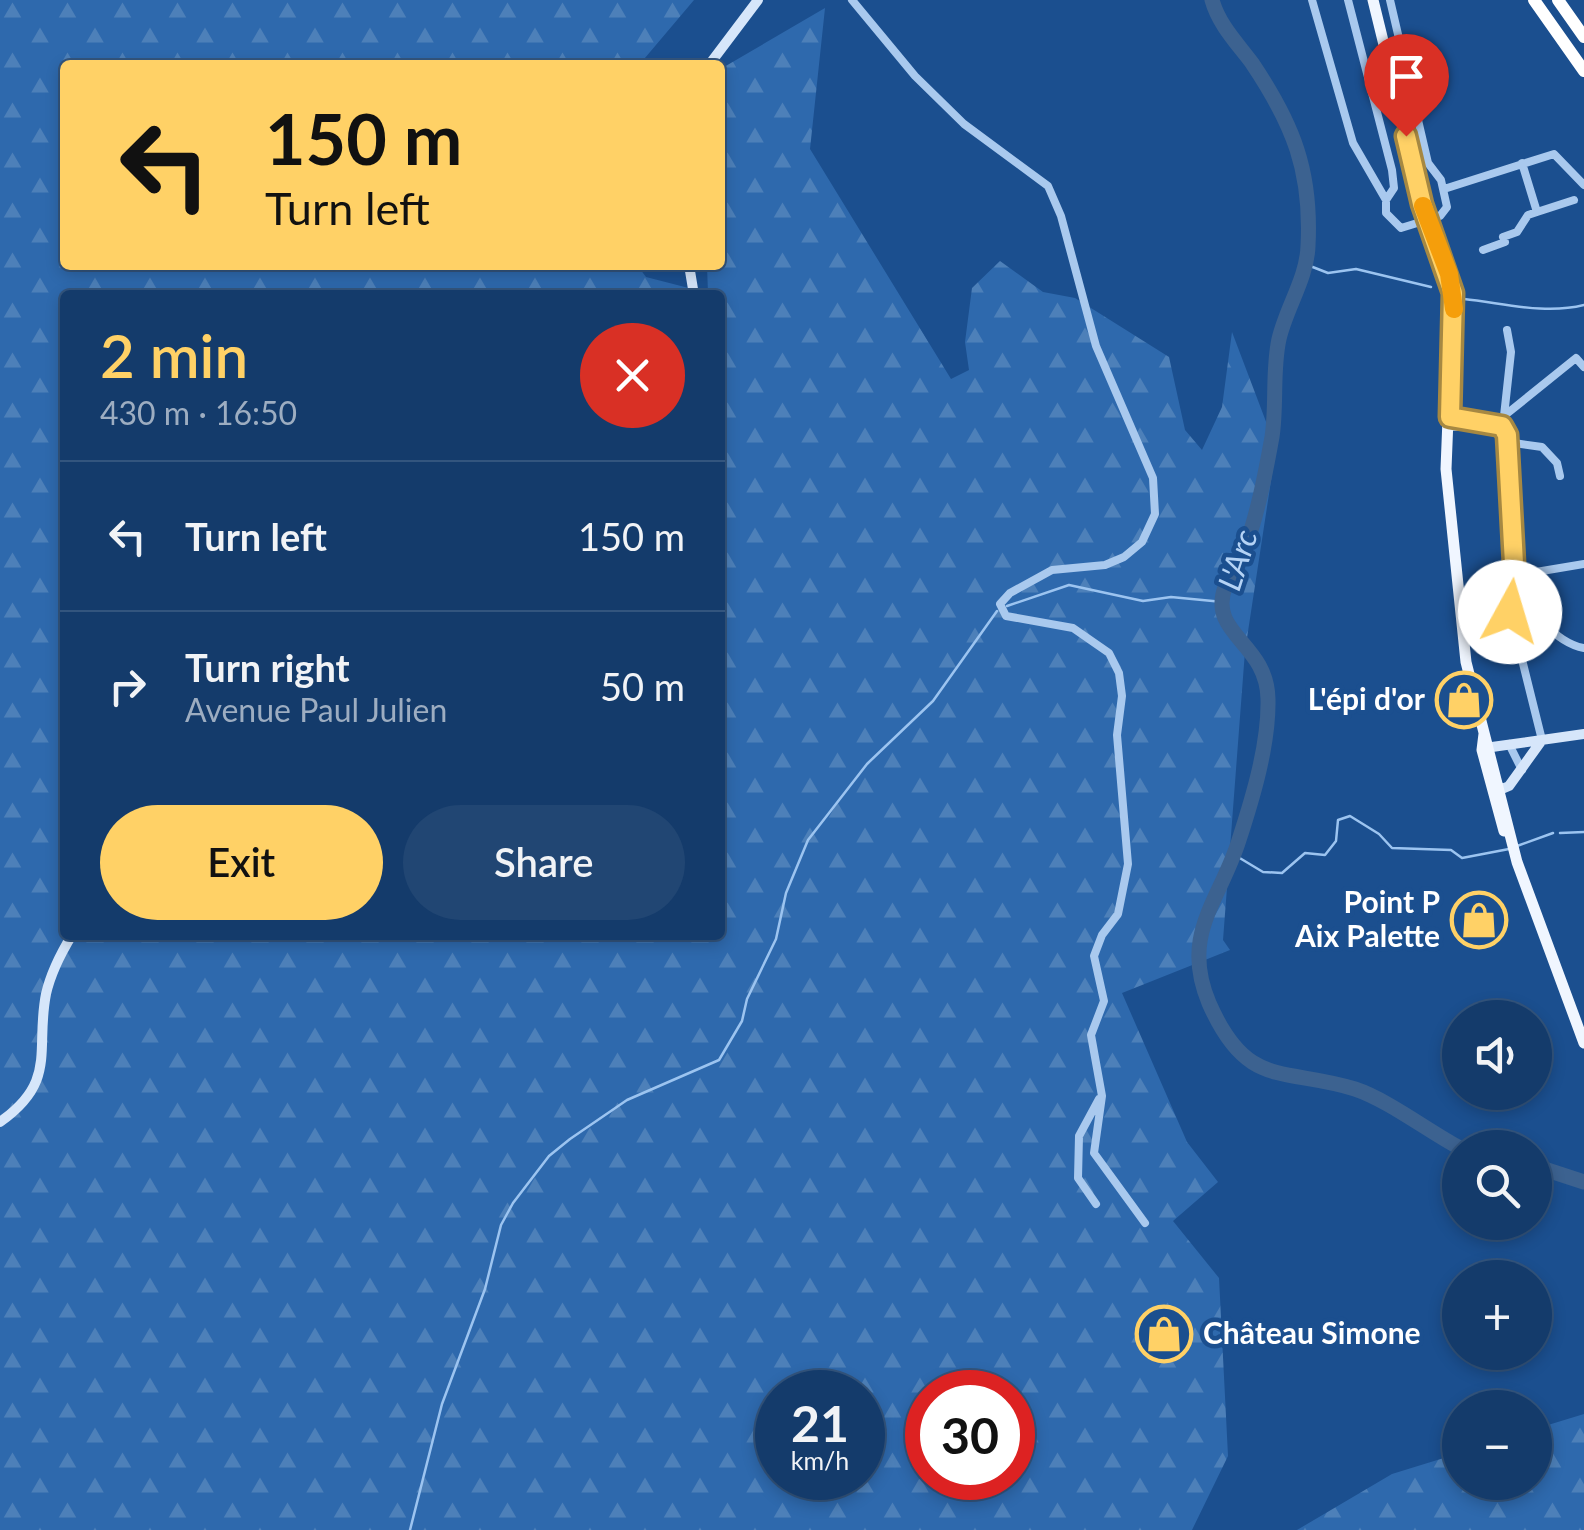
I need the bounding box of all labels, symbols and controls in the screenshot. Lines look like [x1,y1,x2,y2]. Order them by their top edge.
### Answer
pin [1364,34,1449,137]
icon: arrive [1379,49,1434,104]
text: 150 m [265,96,462,180]
icon: left [100,100,230,230]
text: Turn left [265,181,430,235]
text: 2 min [100,319,248,391]
button: close [580,323,685,428]
text: 430 m · 16:50 [100,393,297,432]
icon: left [100,509,155,564]
text: Turn left [185,513,327,559]
text: 150 m [578,513,685,559]
water label: L'Arc [1209,524,1265,595]
position arrow [1458,560,1562,664]
text: Turn right [185,644,350,690]
icon: right [100,659,155,714]
text: 50 m [600,663,685,709]
shop icon: L'épi d'or [1434,670,1494,730]
place label: L'épi d'or [1308,680,1426,716]
text: Avenue Paul Julien [185,690,447,729]
button: Exit [100,805,383,920]
button: Share [403,805,685,920]
place label: Point P Aix Palette [1294,883,1440,953]
shop icon: Point P Aix Palette [1449,890,1509,950]
map controls [1442,1000,1552,1500]
button: sound [1442,1000,1552,1110]
button: search [1442,1130,1552,1240]
button: + [1442,1260,1552,1370]
shop icon: Château Simone [1134,1304,1194,1364]
place label: Château Simone [1203,1314,1421,1350]
speed limit sign: 30 [905,1370,1035,1500]
button: − [1442,1390,1552,1500]
text: 21 [791,1393,849,1453]
text: km/h [791,1445,849,1475]

